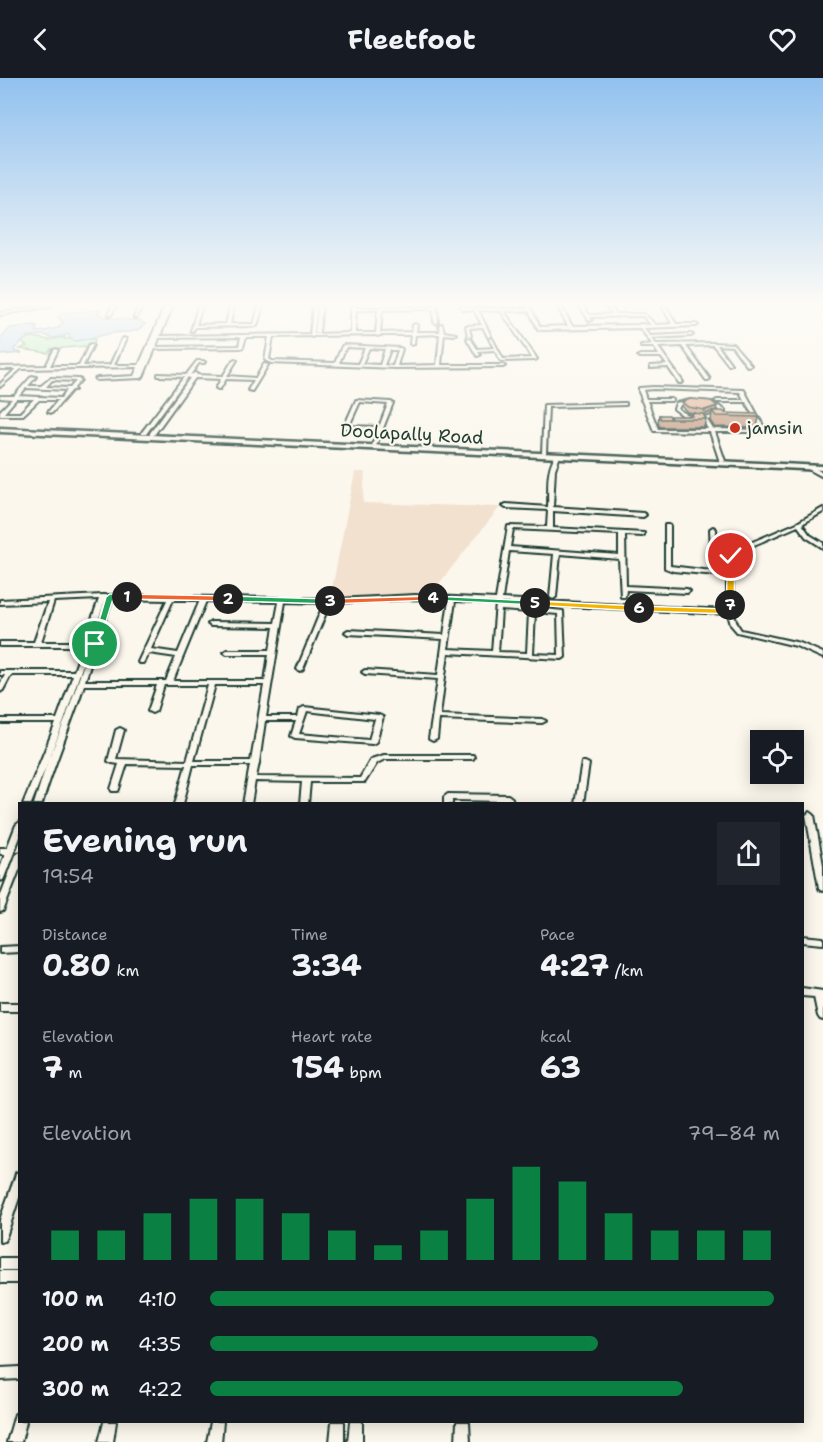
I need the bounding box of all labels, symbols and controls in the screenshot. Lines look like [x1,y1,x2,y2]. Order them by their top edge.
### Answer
text: Fleetfoot [347,21,476,58]
icon: back [24,23,57,56]
icon: heart [766,23,799,56]
place label: jamsin [746,416,803,440]
street label: Doolapally Road [340,418,484,450]
marker: jamsin [728,421,742,435]
pin [705,530,756,581]
icon: check [714,539,747,572]
pin: 1 [112,582,142,612]
pin: 4 [418,583,448,613]
pin: 2 [213,584,243,614]
text: 1 [123,586,131,607]
pin: 3 [315,586,345,616]
text: 4 [427,587,439,608]
text: 2 [222,588,234,609]
pin: 5 [520,588,550,618]
text: 3 [324,590,336,611]
pin: 7 [715,590,745,620]
text: 5 [530,592,540,613]
pin: 6 [624,593,654,623]
text: 7 [724,594,736,615]
text: 6 [633,597,645,618]
pin [69,618,120,669]
icon: arrive [78,627,111,660]
map controls [750,730,804,784]
button: locate [750,730,804,784]
text: Evening run [42,818,248,863]
button: share [717,822,780,885]
text: 19:54 [42,863,94,889]
text: Distance [42,924,108,945]
text: Time [291,924,328,945]
text: Pace [540,924,575,945]
text: 0.80 [42,945,111,986]
text: 3:34 [291,945,362,986]
text: 4:27 [540,945,609,986]
text: km [111,960,139,981]
text: /km [609,960,643,981]
text: Elevation [42,1026,114,1047]
text: Heart rate [291,1026,373,1047]
text: kcal [540,1026,571,1047]
text: 7 [42,1047,63,1088]
text: 154 [291,1047,344,1088]
text: 63 [540,1047,581,1088]
text: m [63,1062,82,1083]
text: bpm [344,1062,382,1083]
text: Elevation [42,1120,132,1146]
text: 79–84 m [688,1120,780,1146]
text: 100 m [42,1286,104,1312]
text: 4:10 [138,1286,177,1312]
text: 200 m [42,1331,109,1357]
text: 4:35 [138,1331,181,1357]
text: 300 m [42,1376,109,1402]
text: 4:22 [138,1376,183,1402]

